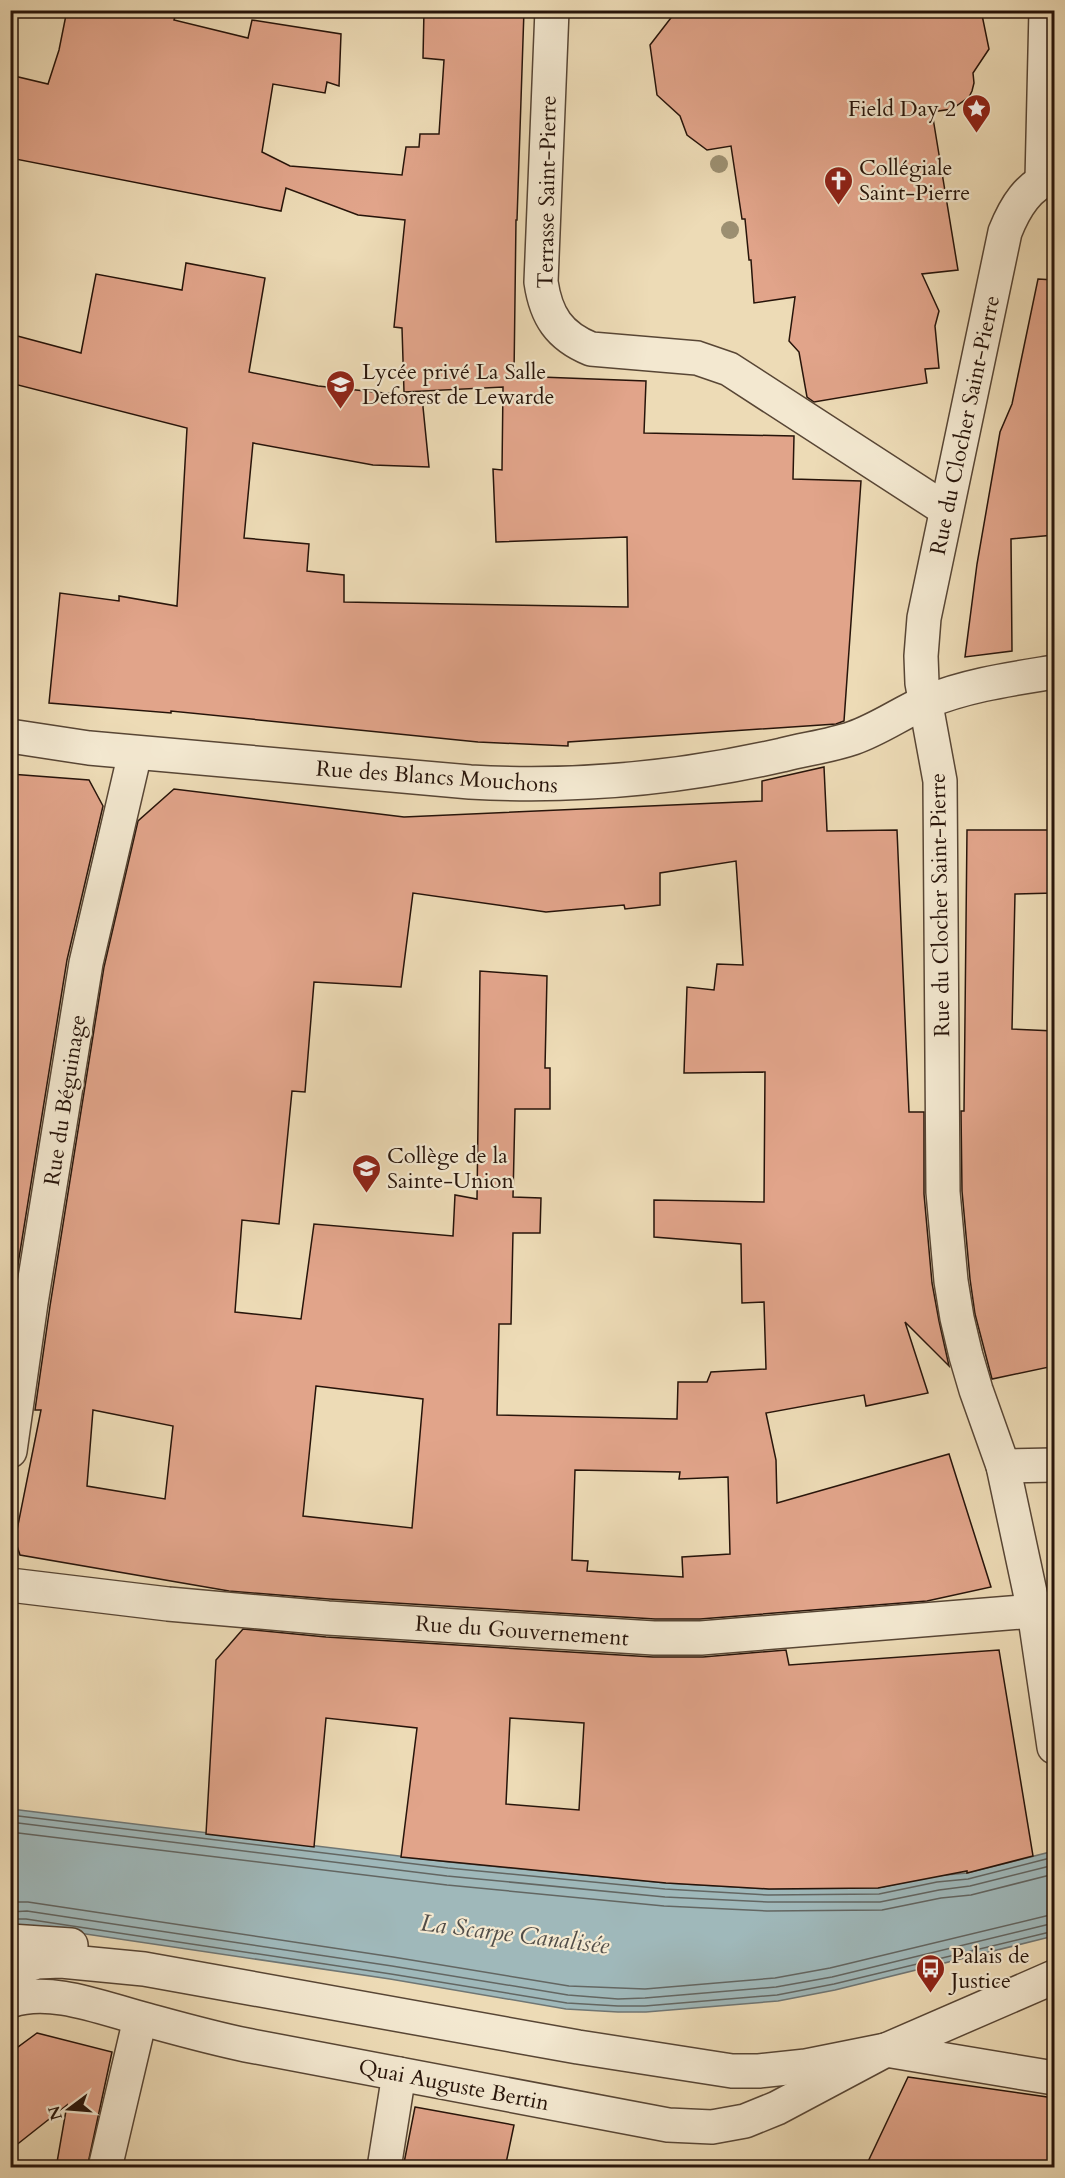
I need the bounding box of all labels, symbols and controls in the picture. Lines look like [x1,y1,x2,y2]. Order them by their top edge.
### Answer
place icon: Field Day 2 [961,92,993,134]
place label: Field Day 2 [848,94,956,124]
street label: Terrasse Saint-Pierre [530,95,564,289]
place label: Collégiale Saint-Pierre [859,153,970,208]
church icon: Collégiale Saint-Pierre [822,164,854,206]
street label: Rue du Clocher Saint-Pierre [923,293,1007,558]
place label: Lycée privé La Salle Deforest de Lewarde [362,357,554,412]
school or university icon: Lycée privé La Salle Deforest de Lewarde [325,368,357,410]
street label: Rue des Blancs Mouchons [315,754,559,800]
street label: Rue du Clocher Saint-Pierre [923,773,957,1037]
street label: Rue du Béguinage [37,1012,93,1188]
place label: Collège de la Sainte-Union [387,1141,515,1196]
school or university icon: Collège de la Sainte-Union [350,1152,382,1194]
street label: Rue du Gouvernement [414,1609,630,1653]
water label: La Scarpe Canalisée [419,1907,612,1963]
place label: Palais de Justice [948,1941,1030,1996]
bus stop icon: Palais de Justice [914,1952,946,1994]
street label: Quai Auguste Bertin [356,2052,552,2118]
north arrow [39,2079,99,2139]
text: N [43,2103,68,2123]

